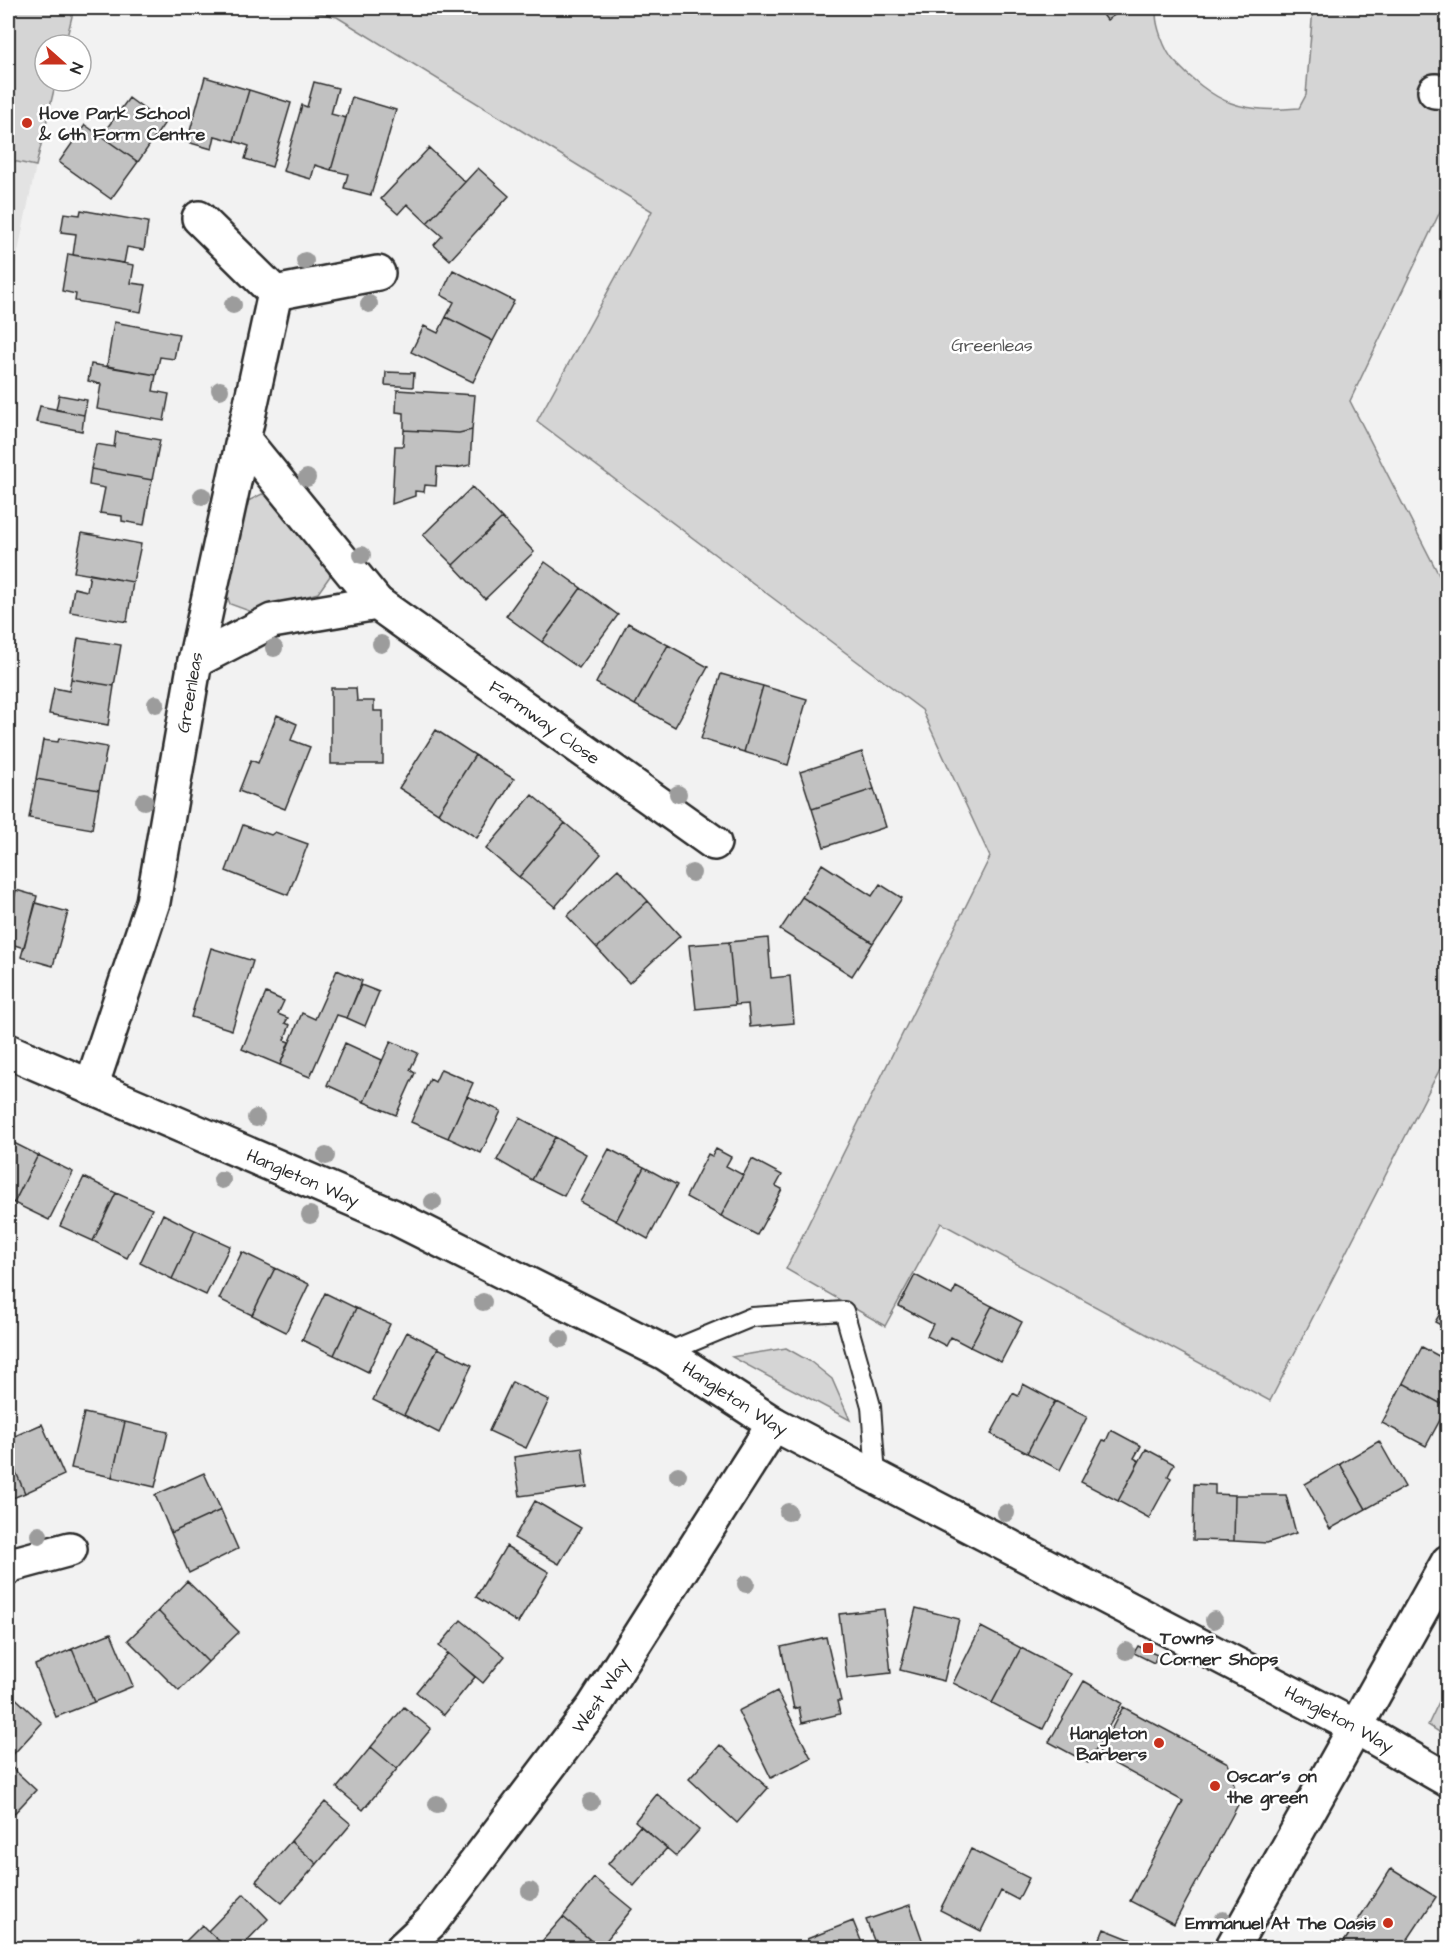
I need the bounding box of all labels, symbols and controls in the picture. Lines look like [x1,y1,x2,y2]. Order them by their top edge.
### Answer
north arrow [33,33,93,93]
text: N [64,59,88,77]
place label: Hove Park School & 6th Form Centre [38,101,205,147]
marker: Hove Park School & 6th Form Centre [20,116,34,130]
park label: Greenleas [951,333,1033,358]
street label: Greenleas [170,649,209,735]
street label: Farmway Close [484,674,605,771]
street label: Hangleton Way [243,1142,363,1214]
street label: Hangleton Way [678,1355,792,1442]
place label: Towns Corner Shops [1159,1626,1278,1672]
marker: Towns Corner Shops [1141,1641,1155,1655]
street label: West Way [566,1653,635,1738]
street label: Hangleton Way [1280,1679,1398,1760]
place label: Hangleton Barbers [1070,1721,1147,1767]
marker: Hangleton Barbers [1152,1736,1166,1750]
place label: Oscar's on the green [1226,1764,1317,1811]
marker: Oscar's on the green [1208,1779,1222,1793]
place label: Emmanuel At The Oasis [1185,1911,1376,1936]
marker: Emmanuel At The Oasis [1381,1916,1395,1930]

